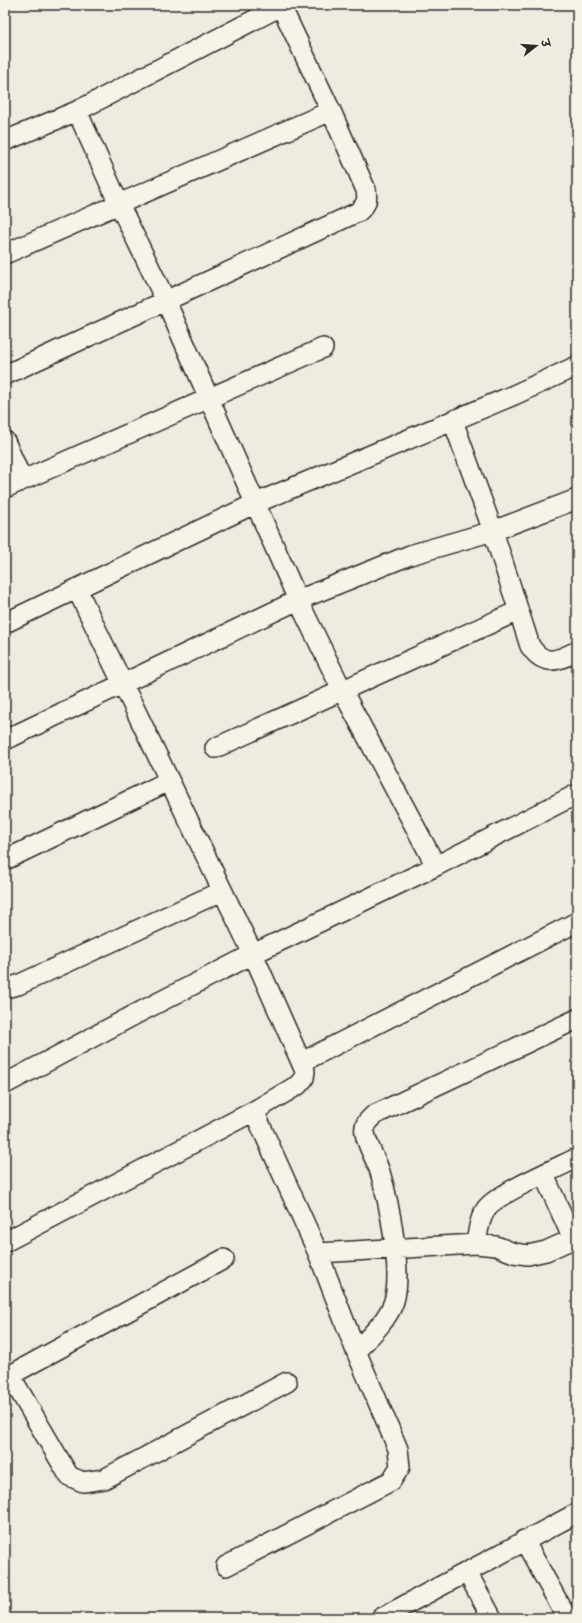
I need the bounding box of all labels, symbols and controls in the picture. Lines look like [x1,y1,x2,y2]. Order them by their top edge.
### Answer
north arrow [516,26,556,66]
text: उ [537,37,552,51]

